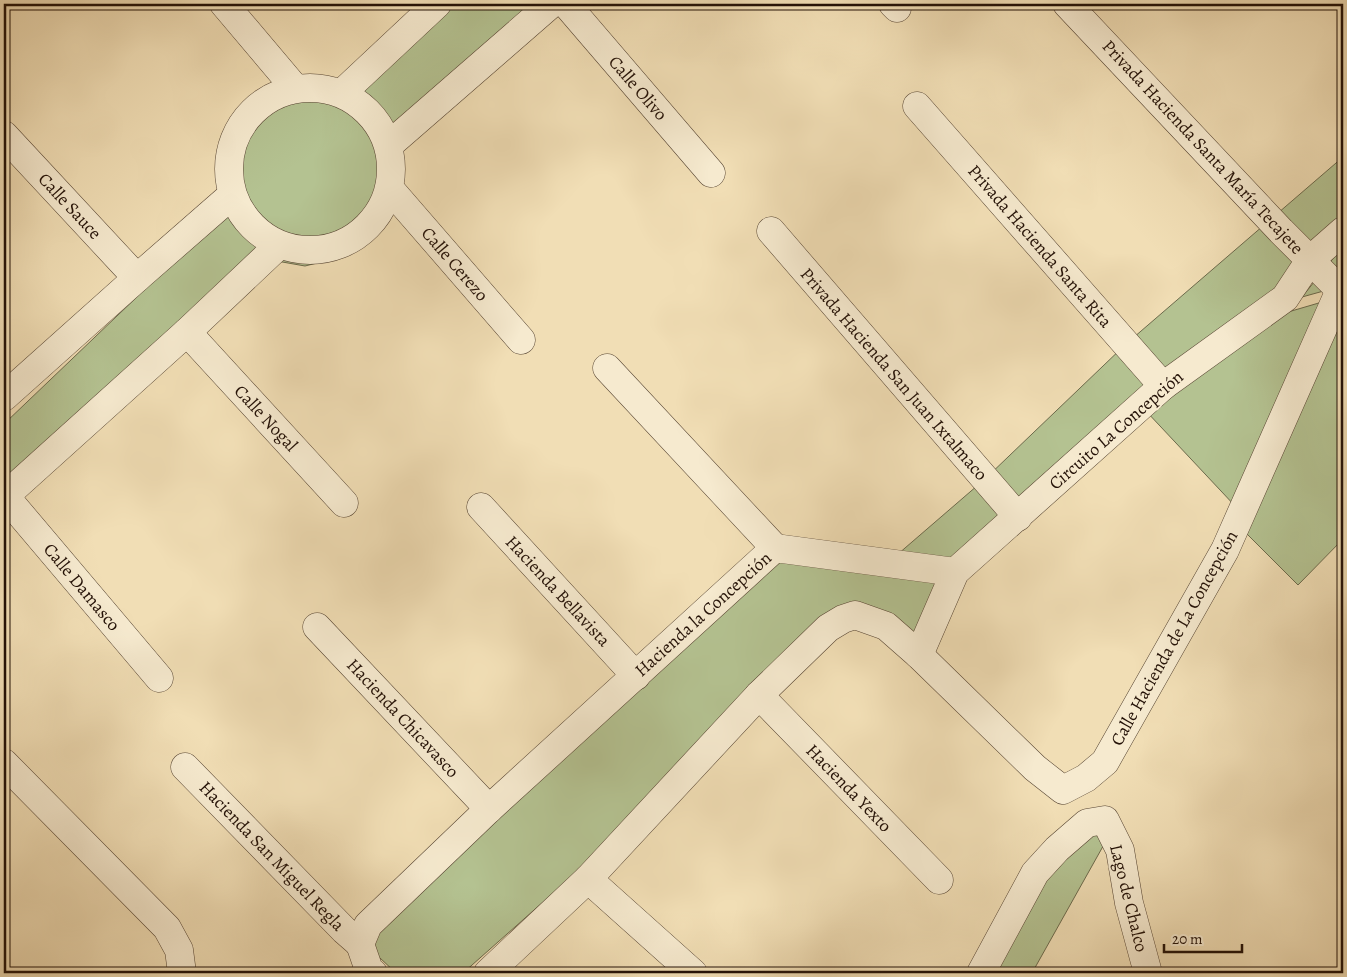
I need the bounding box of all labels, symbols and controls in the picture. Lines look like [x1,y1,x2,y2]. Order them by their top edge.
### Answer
street label: Privada Hacienda Santa María Tecajete [1097,35,1309,259]
street label: Calle Olivo [603,50,673,126]
street label: Privada Hacienda Santa Rita [962,159,1118,333]
street label: Calle Sauce [33,168,107,244]
street label: Calle Cerezo [416,222,494,306]
street label: Privada Hacienda San Juan Ixtalmaco [795,262,993,486]
street label: Circuito La Concepción [1044,365,1188,495]
street label: Calle Nogal [229,379,304,457]
street label: Calle Hacienda de La Concepción [1105,526,1243,750]
street label: Hacienda Bellavista [500,530,616,652]
street label: Calle Damasco [38,538,126,636]
street label: Hacienda la Concepción [629,546,777,682]
street label: Hacienda Chicavasco [341,653,465,783]
street label: Hacienda Yexto [801,739,897,837]
street label: Hacienda San Miguel Regla [194,776,350,937]
street label: Lago de Chalco [1104,842,1154,954]
scale bar [1164,922,1242,954]
text: 20 m [1172,929,1203,949]

